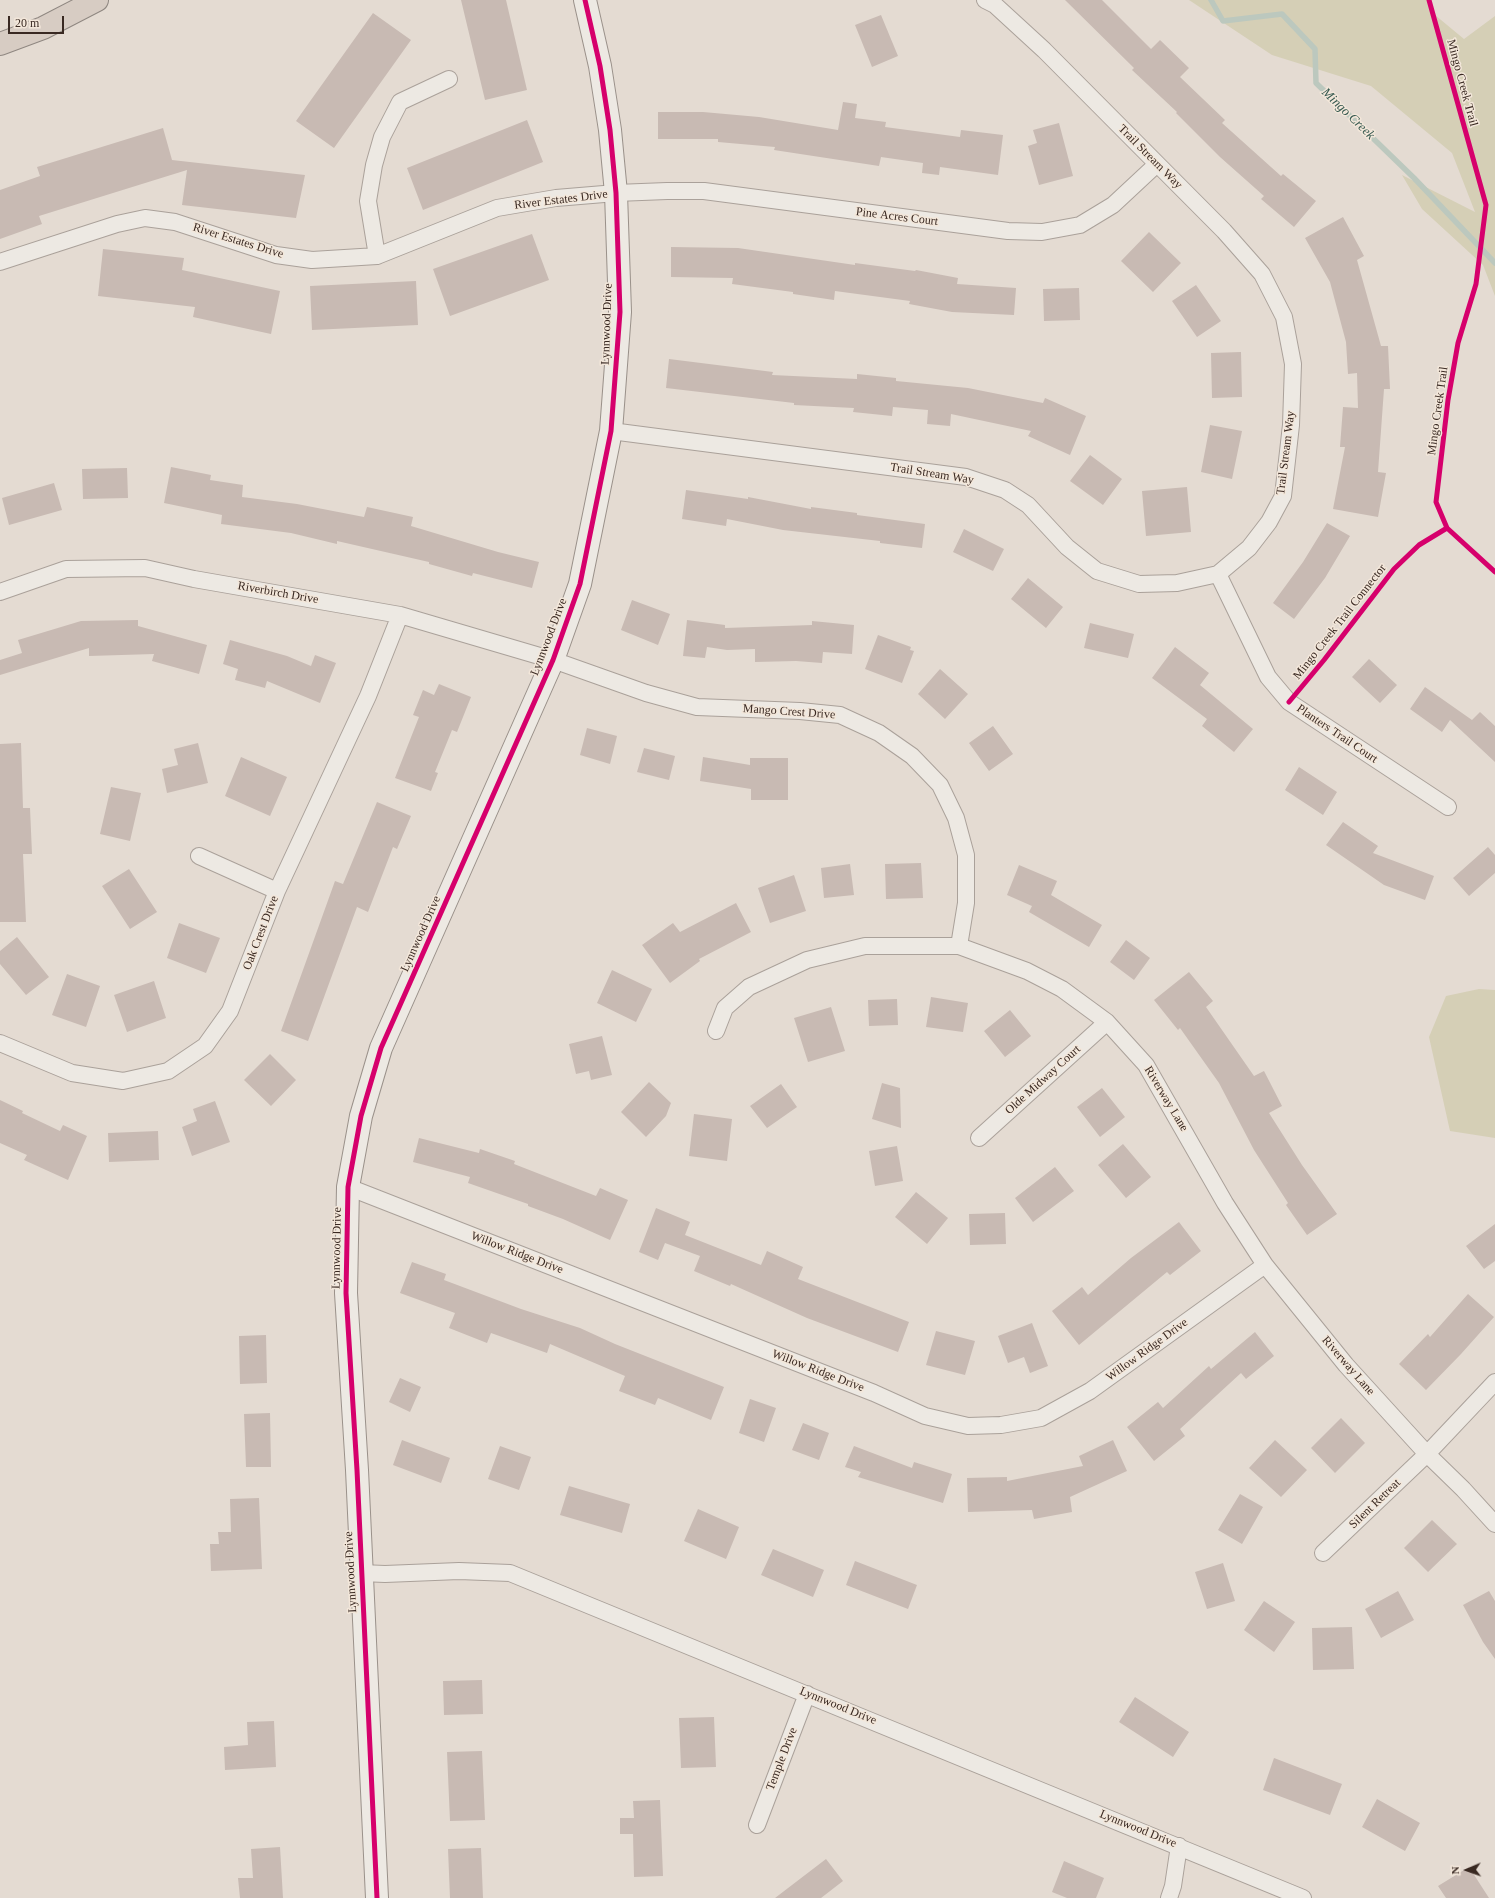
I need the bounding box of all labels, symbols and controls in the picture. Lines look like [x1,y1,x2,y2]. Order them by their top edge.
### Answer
scale bar [10,8,66,34]
text: 20 m [15,16,39,30]
street label: Mingo Creek Trail [1443,38,1481,128]
water label: Mingo Creek [1318,85,1378,143]
street label: Trail Stream Way [1115,122,1185,192]
street label: River Estates Drive [513,187,609,213]
street label: Pine Acres Court [855,205,939,229]
street label: River Estates Drive [191,220,285,262]
street label: Lynnwood Drive [598,283,616,365]
street label: Mingo Creek Trail [1425,366,1451,456]
street label: Trail Stream Way [1274,410,1298,496]
street label: Trail Stream Way [889,460,975,488]
street label: Mingo Creek Trail Connector [1290,561,1390,683]
street label: Riverbirch Drive [237,579,319,607]
street label: Lynnwood Drive [528,596,570,678]
street label: Planters Trail Court [1294,701,1380,767]
street label: Mango Crest Drive [742,702,836,722]
street label: Oak Crest Drive [240,894,282,972]
street label: Lynnwood Drive [398,894,444,974]
street label: Olde Midway Court [1002,1042,1084,1118]
street label: Riverway Lane [1141,1064,1191,1134]
street label: Lynnwood Drive [329,1207,345,1289]
street label: Willow Ridge Drive [469,1229,565,1277]
street label: Willow Ridge Drive [1103,1316,1191,1384]
street label: Riverway Lane [1318,1333,1378,1399]
street label: Willow Ridge Drive [770,1347,866,1395]
street label: Silent Retreat [1346,1476,1404,1532]
street label: Lynnwood Drive [342,1531,360,1613]
street label: Lynnwood Drive [797,1684,879,1728]
street label: Temple Drive [763,1726,801,1792]
street label: Lynnwood Drive [1097,1807,1179,1851]
north arrow [1447,1850,1487,1890]
text: N [1449,1866,1461,1875]

